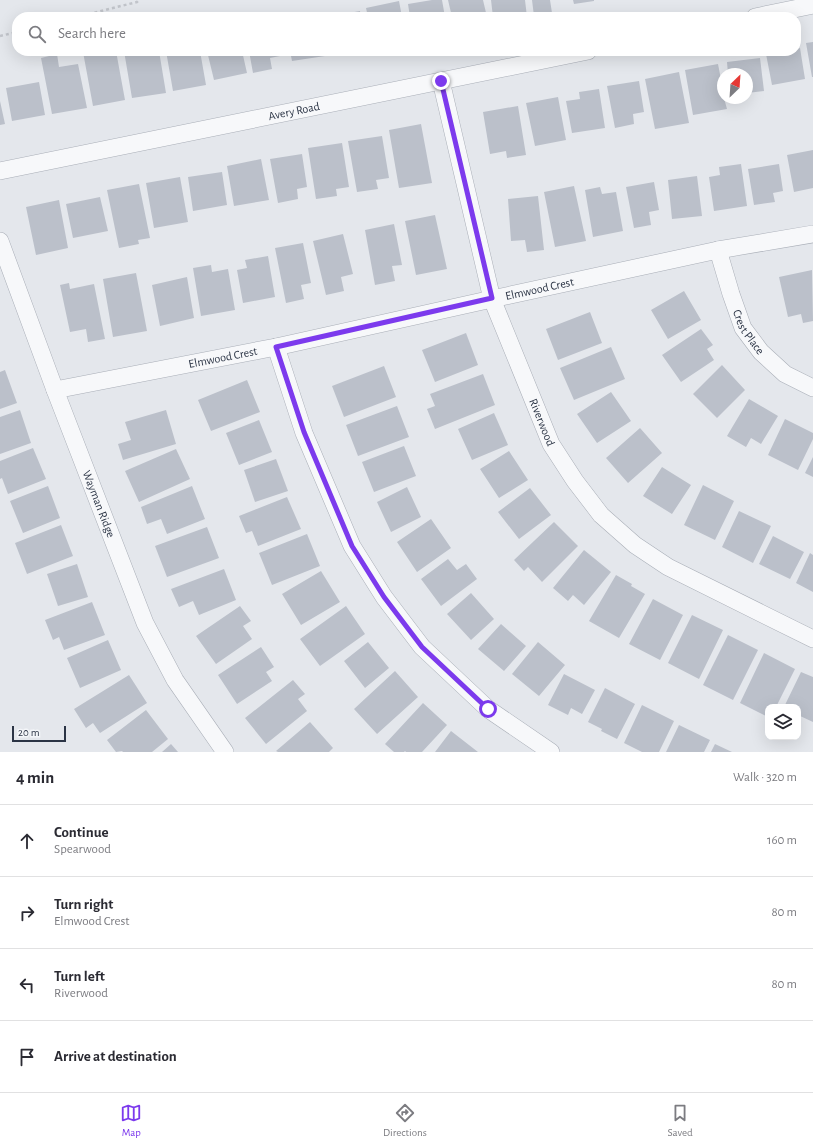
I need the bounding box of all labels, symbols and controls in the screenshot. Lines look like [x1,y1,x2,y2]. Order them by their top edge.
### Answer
search box [12,12,801,56]
icon: search [26,23,48,45]
text: Search here [58,26,126,41]
north arrow [717,68,753,104]
route end [432,72,450,90]
street label: Avery Road [267,100,321,122]
street label: Elmwood Crest [504,275,575,302]
street label: Crest Place [731,308,767,357]
street label: Elmwood Crest [187,345,258,370]
street label: Riverwood [527,397,557,448]
street label: Wayman Ridge [81,469,117,539]
route start [479,700,497,718]
map controls [765,704,801,740]
button: layers [765,704,801,740]
scale bar [12,724,66,743]
text: 20 m [18,727,39,738]
text: 4 min [16,769,54,786]
text: Walk · 320 m [733,771,797,784]
text: Continue [54,825,109,840]
icon: ahead [16,830,38,852]
text: 160 m [767,834,797,847]
text: Spearwood [54,843,111,856]
text: Turn right [54,897,113,912]
icon: right [16,902,38,924]
text: 80 m [771,906,797,919]
text: Elmwood Crest [54,915,129,928]
text: Turn left [54,969,105,984]
icon: left [16,974,38,996]
text: 80 m [771,978,797,991]
text: Riverwood [54,987,108,1000]
icon: arrive [16,1046,38,1068]
text: Arrive at destination [54,1049,177,1064]
tab: Map [120,1102,142,1139]
tab: Directions [383,1102,427,1139]
tab: Saved [667,1102,693,1139]

